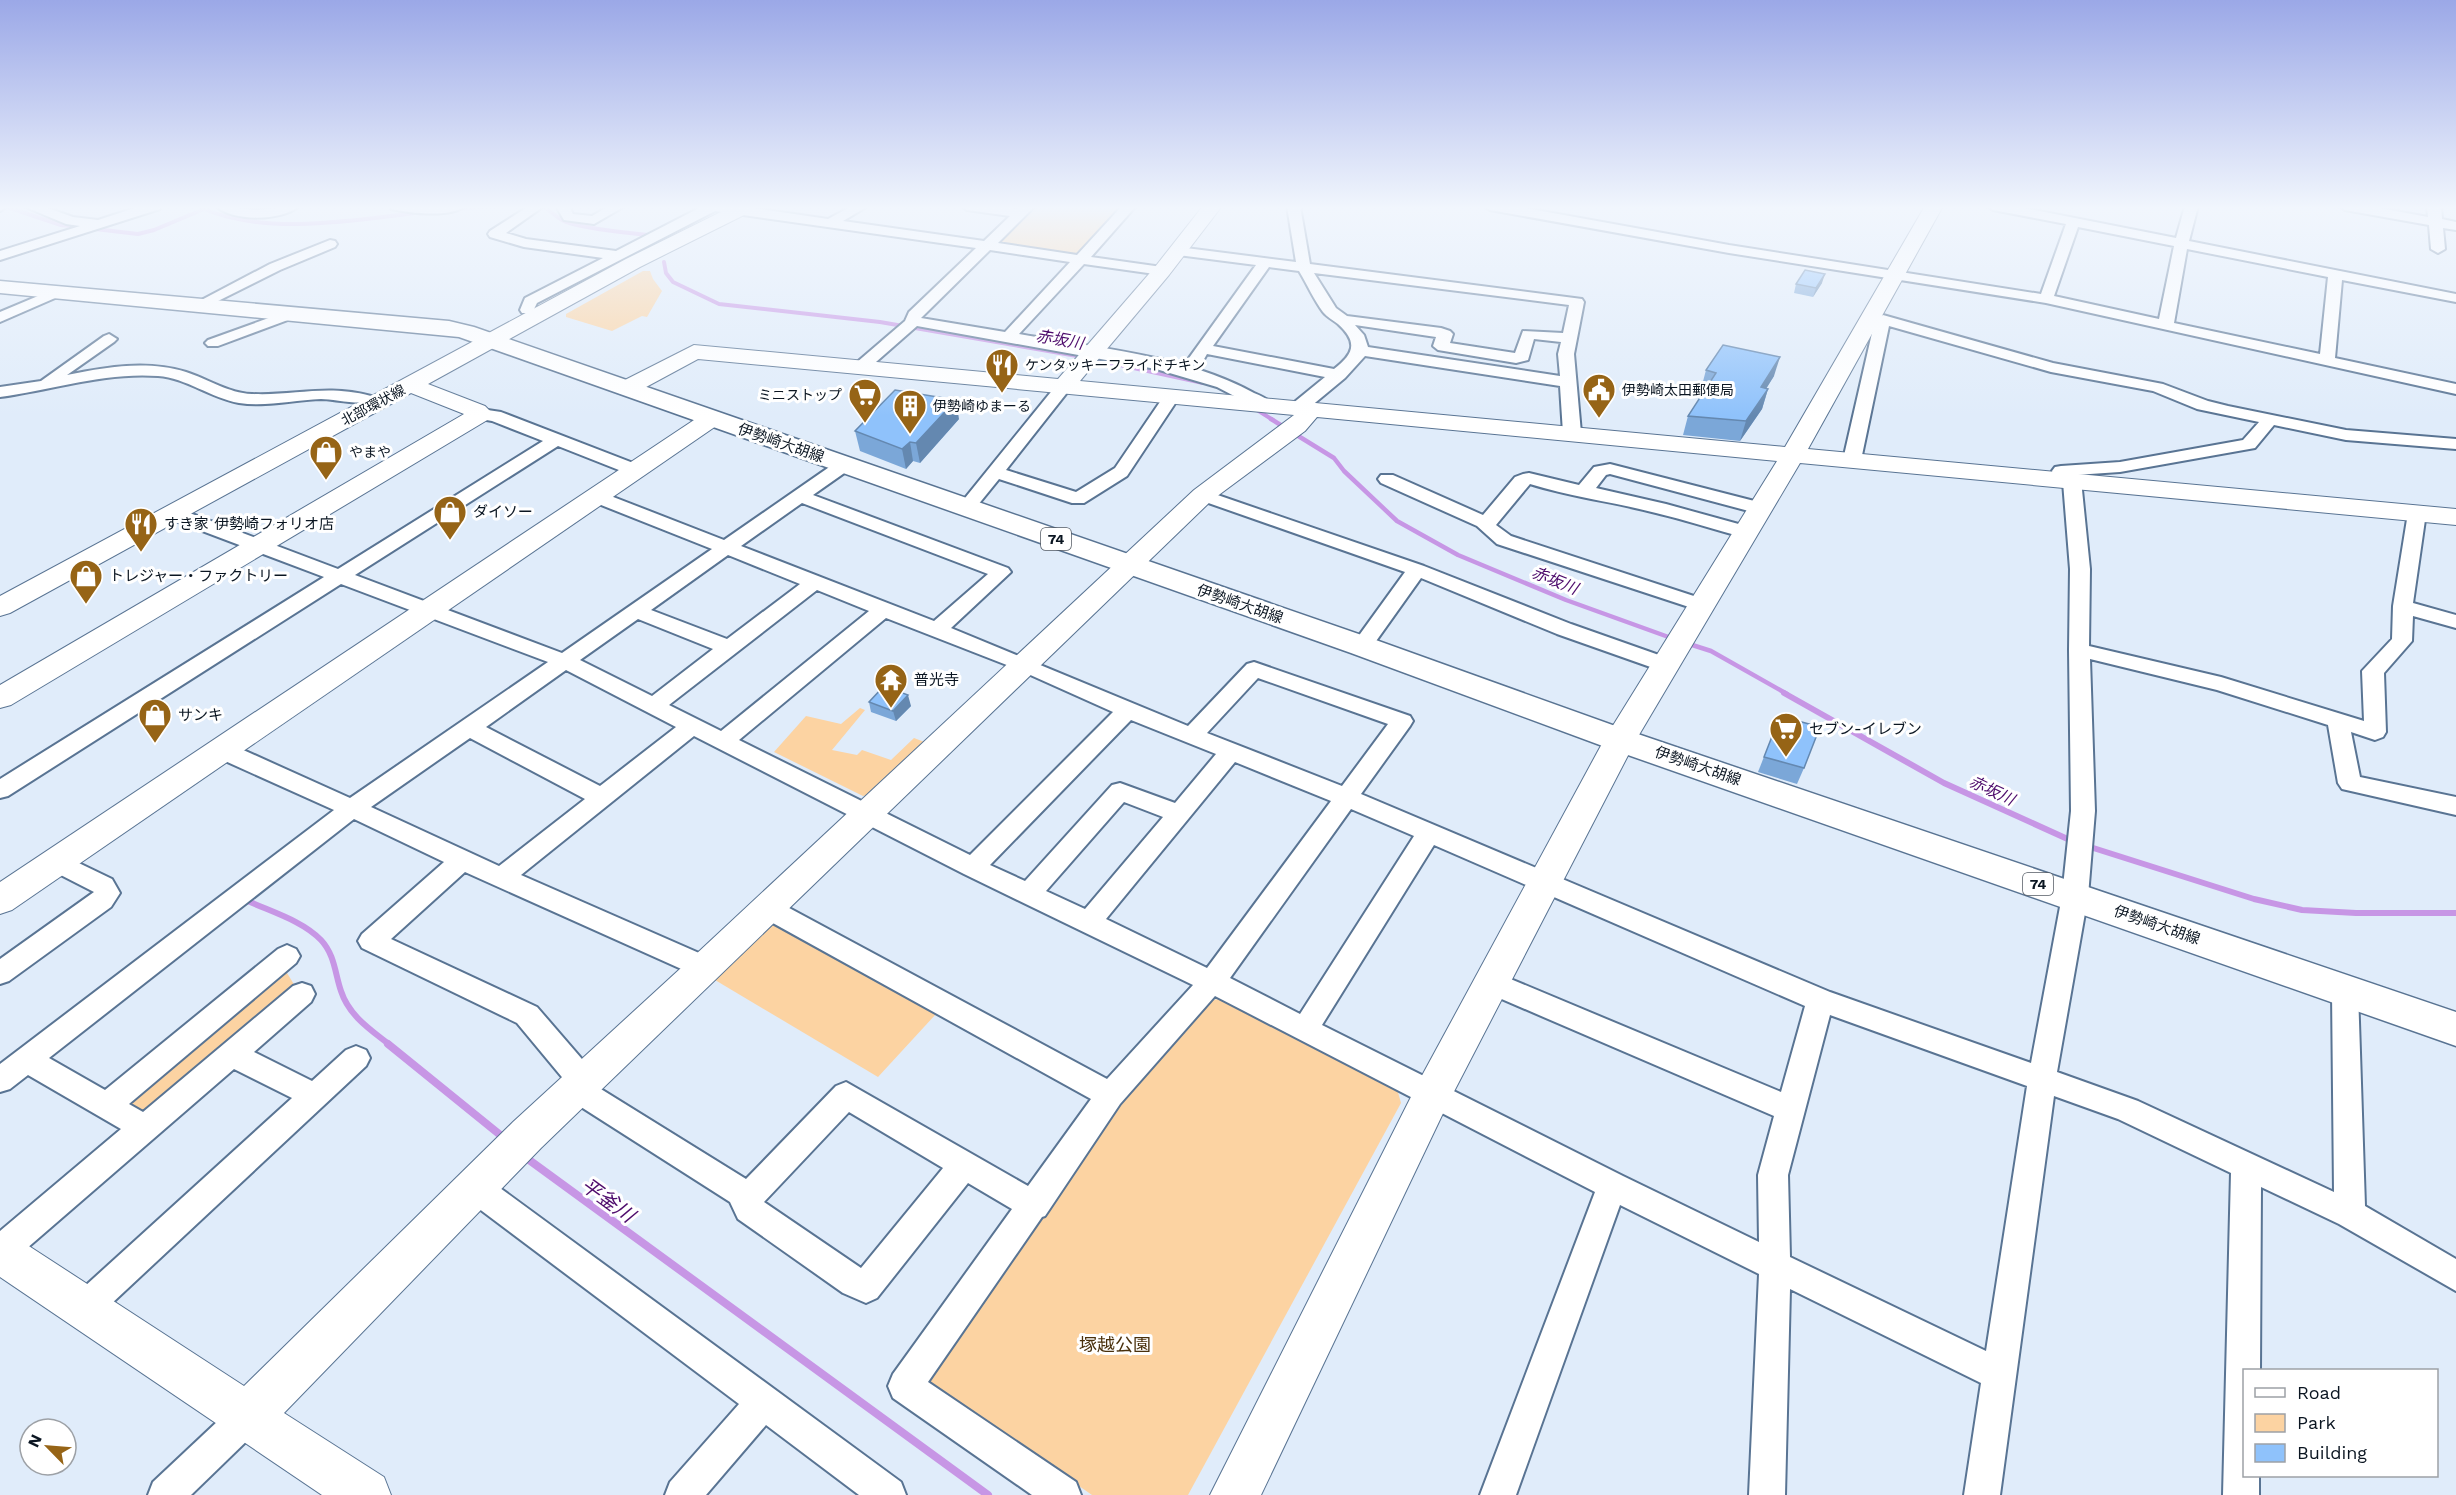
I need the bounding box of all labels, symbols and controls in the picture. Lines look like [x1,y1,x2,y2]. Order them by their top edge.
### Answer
water label: 赤坂川 [1035,326,1087,353]
restaurant icon: ケンタッキーフライドチキン [984,347,1020,394]
place label: ケンタッキーフライドチキン [1025,357,1205,373]
public building icon: 伊勢崎太田郵便局 [1581,372,1617,419]
supermarket icon: ミニストップ [847,377,883,424]
street label: 北部環状線 [338,382,408,428]
place label: 伊勢崎太田郵便局 [1622,382,1734,398]
place label: ミニストップ [758,387,842,403]
building icon: 伊勢崎ゆまーる [892,388,928,435]
place label: 伊勢崎ゆまーる [933,398,1031,414]
street label: 伊勢崎大胡線 [736,420,826,466]
shop icon: やまや [308,434,344,481]
place label: やまや [349,444,391,460]
shop icon: ダイソー [432,494,468,541]
place label: ダイソー [473,503,533,521]
restaurant icon: すき家 伊勢崎フォリオ店 [123,506,159,553]
place label: すき家 伊勢崎フォリオ店 [164,515,334,533]
road number: 74 [1041,528,1071,550]
shop icon: トレジャー・ファクトリー [68,558,104,605]
water label: 赤坂川 [1529,563,1582,599]
place label: トレジャー・ファクトリー [109,567,288,585]
street label: 伊勢崎大胡線 [1195,581,1285,627]
temple icon: 普光寺 [873,662,909,709]
place label: 普光寺 [914,671,959,689]
shop icon: サンキ [137,697,173,744]
place label: サンキ [178,706,223,724]
supermarket icon: セブン-イレブン [1768,711,1804,758]
place label: セブン-イレブン [1809,720,1922,738]
street label: 伊勢崎大胡線 [1653,743,1743,789]
water label: 赤坂川 [1966,772,2019,810]
road number: 74 [2023,873,2053,895]
street label: 伊勢崎大胡線 [2112,902,2202,948]
water label: 平釜川 [577,1173,641,1229]
park label: 塚越公園 [1079,1334,1151,1355]
legend [2243,1369,2438,1477]
text: Road [2297,1382,2341,1403]
text: Park [2297,1412,2336,1433]
north arrow [18,1417,78,1477]
text: N [24,1431,46,1450]
text: Building [2297,1442,2367,1463]

